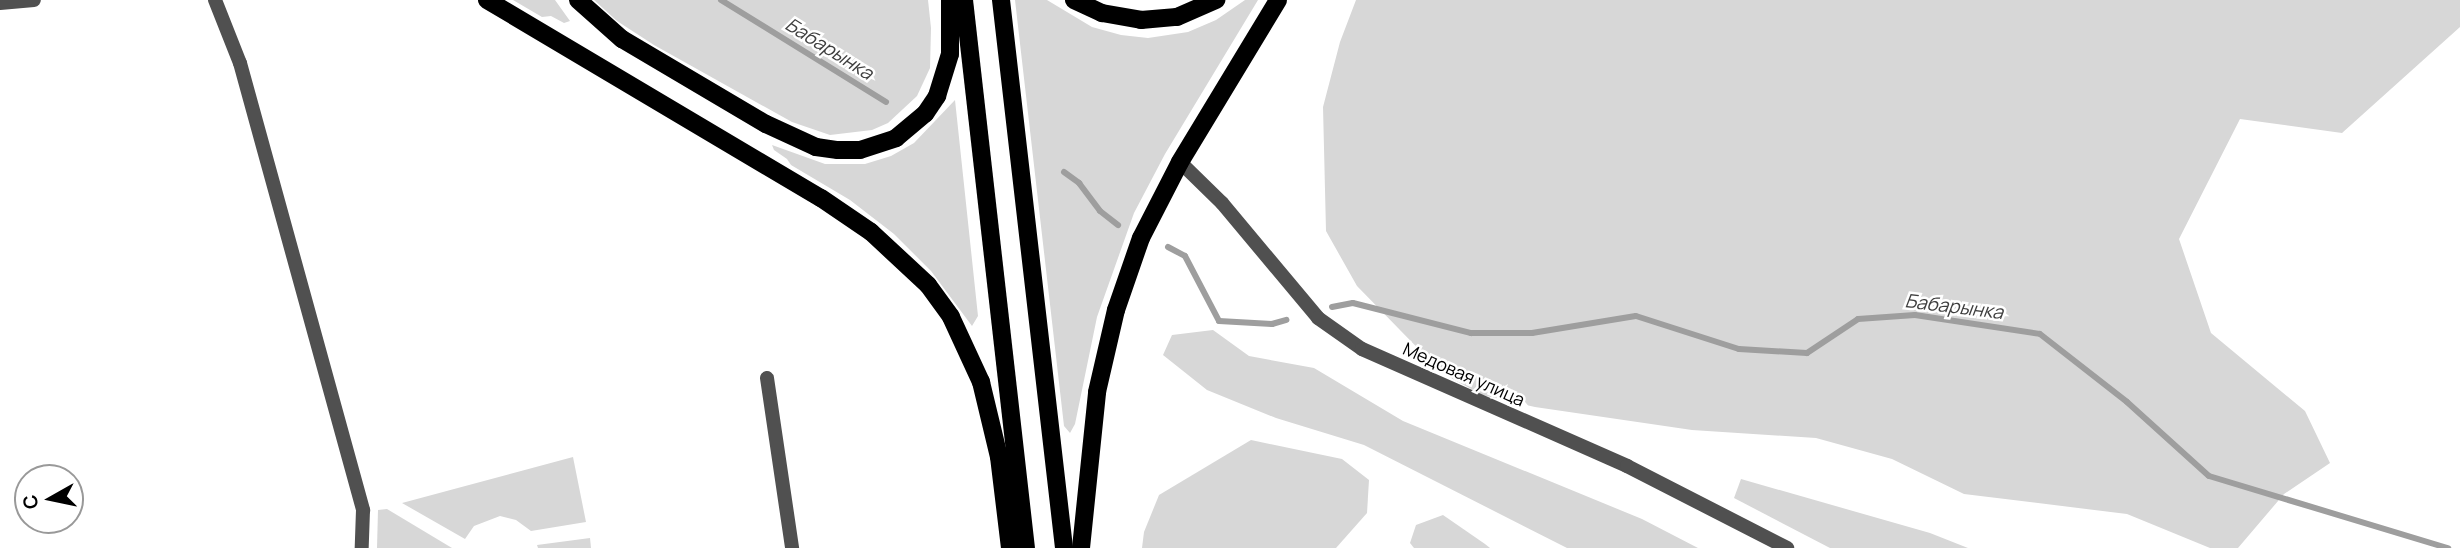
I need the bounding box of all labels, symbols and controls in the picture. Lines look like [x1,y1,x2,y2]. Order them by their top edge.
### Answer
water label: Бабарынка [781,13,877,85]
water label: Бабарынка [1904,290,2004,324]
street label: Медовая улица [1400,337,1528,411]
north arrow [14,464,84,534]
text: С [16,493,44,511]

